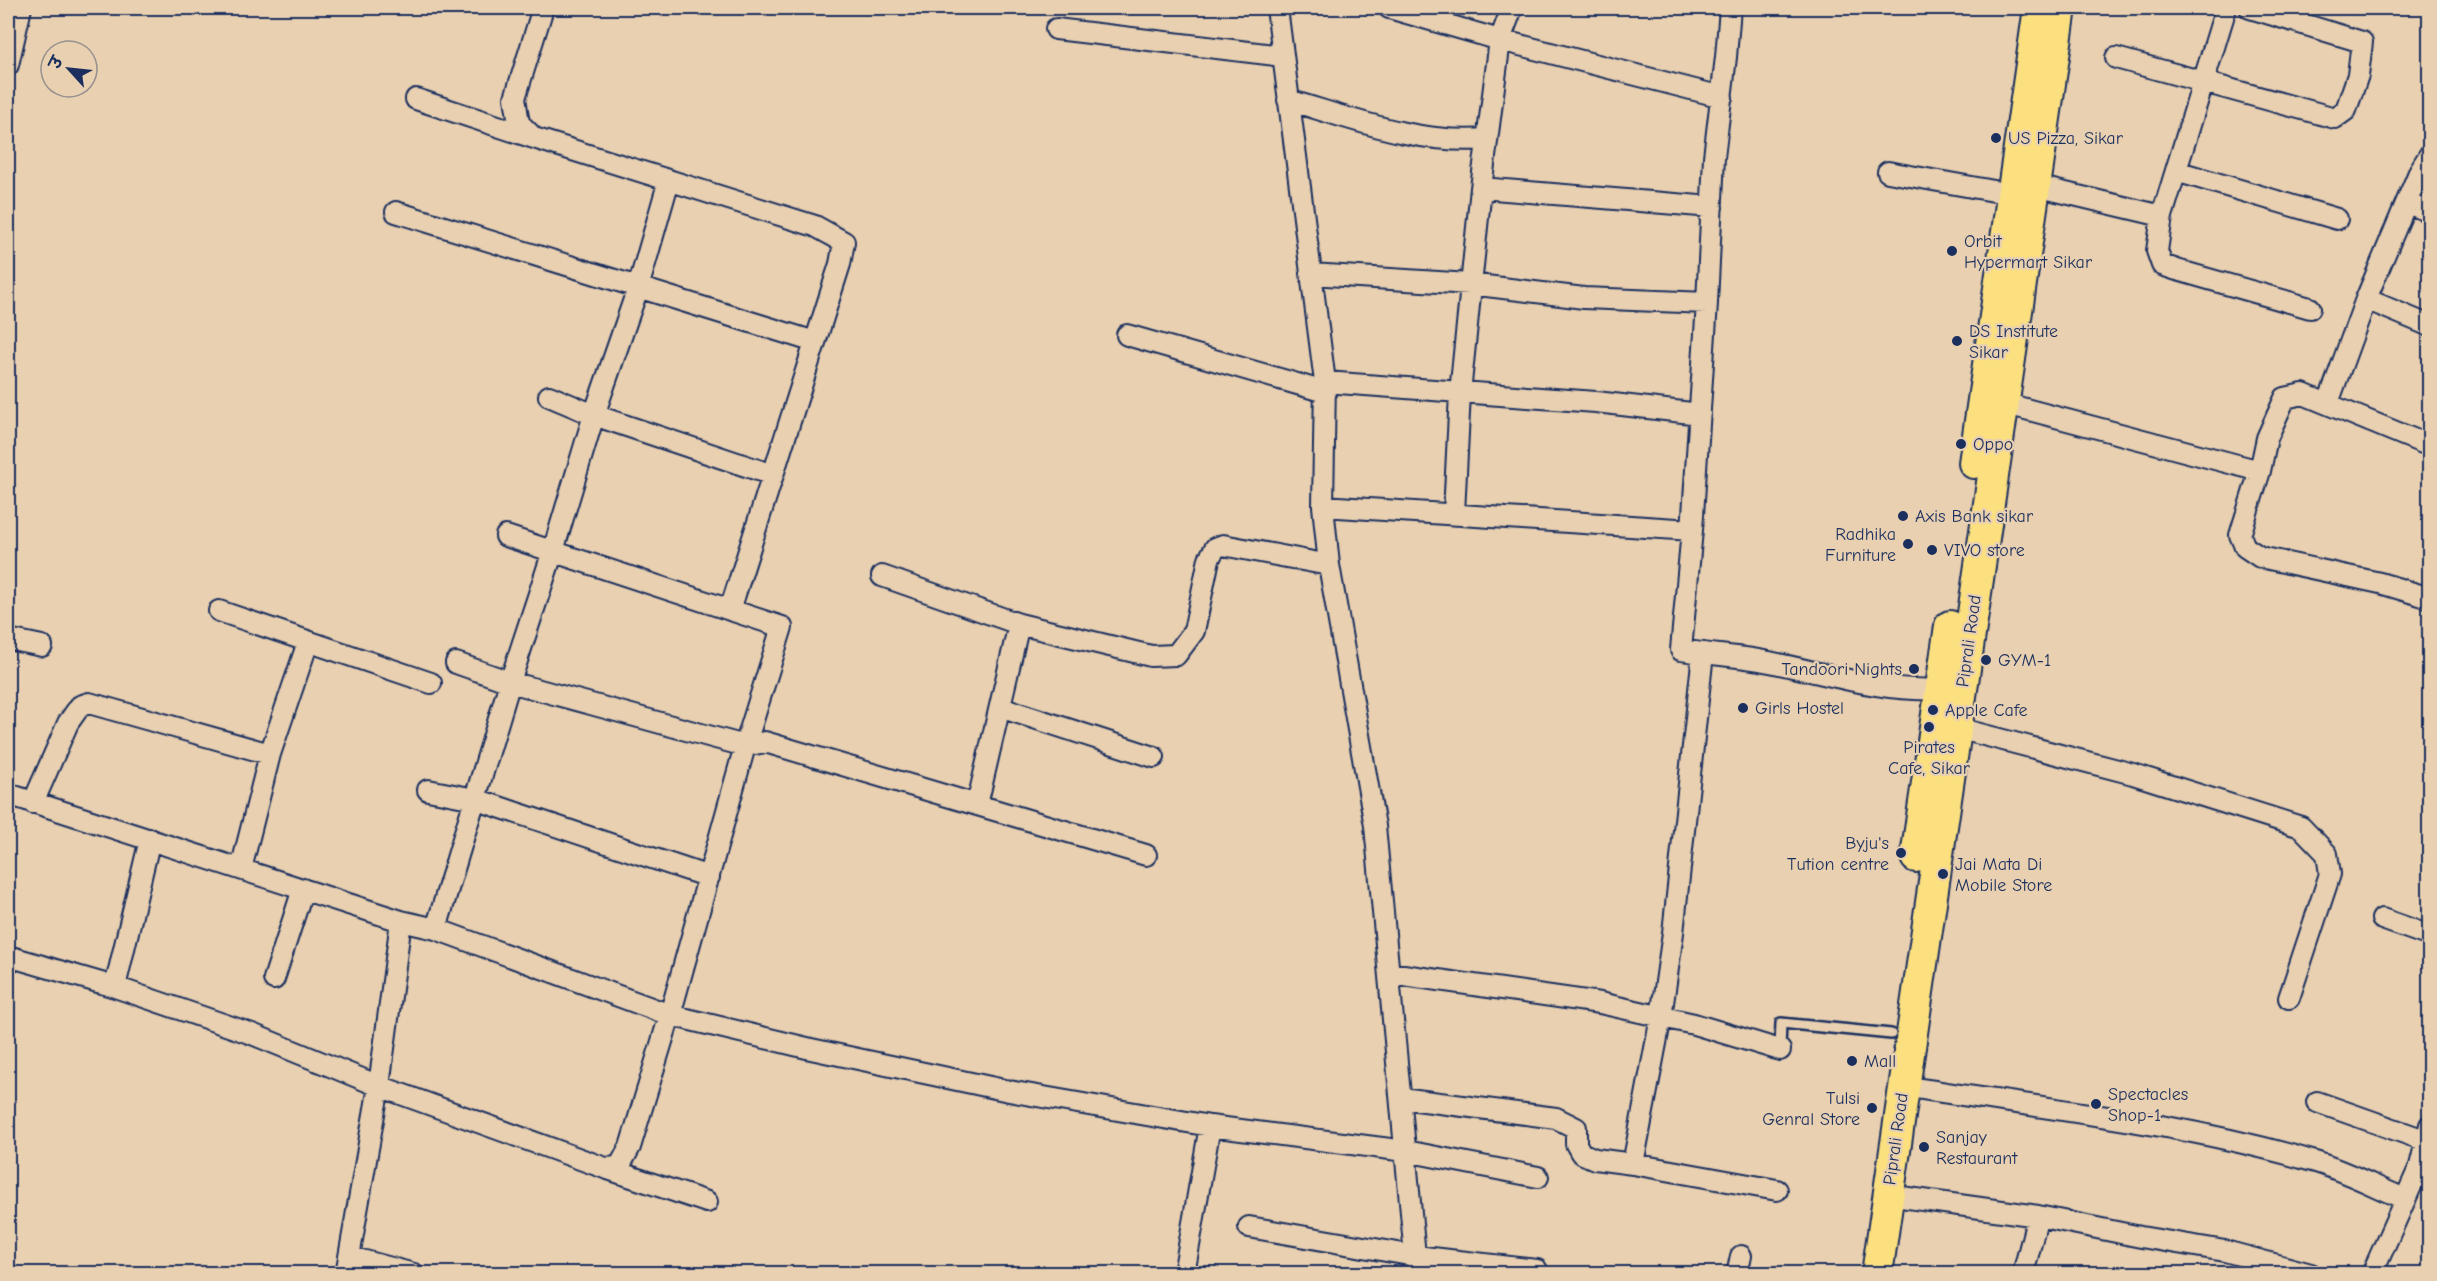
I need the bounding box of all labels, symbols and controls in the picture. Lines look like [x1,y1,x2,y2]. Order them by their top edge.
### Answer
north arrow [39,39,99,99]
text: उ [45,53,68,73]
place label: US Pizza, Sikar [2008,128,2124,149]
marker: US Pizza, Sikar [1989,131,2003,145]
place label: Orbit Hypermart Sikar [1964,231,2093,273]
marker: Orbit Hypermart Sikar [1945,244,1959,258]
place label: DS Institute Sikar [1969,321,2058,363]
marker: DS Institute Sikar [1950,334,1964,348]
place label: Oppo [1973,434,2013,455]
marker: Oppo [1954,437,1968,451]
place label: Axis Bank sikar [1915,506,2034,527]
marker: Axis Bank sikar [1896,509,1910,523]
place label: Radhika Furniture [1825,524,1896,566]
marker: Radhika Furniture [1901,537,1915,551]
place label: VIVO store [1944,540,2025,561]
marker: VIVO store [1925,543,1939,557]
street label: Piprali Road [1952,594,1986,688]
place label: GYM-1 [1998,650,2051,671]
marker: GYM-1 [1979,653,1993,667]
place label: Tandoori Nights [1781,659,1902,680]
marker: Tandoori Nights [1907,662,1921,676]
place label: Girls Hostel [1755,698,1844,719]
place label: Apple Cafe [1945,700,2028,721]
marker: Girls Hostel [1736,701,1750,715]
marker: Apple Cafe [1926,703,1940,717]
marker: Pirates Cafe, Sikar [1922,720,1936,734]
place label: Pirates Cafe, Sikar [1888,737,1971,779]
place label: Byju's Tution centre [1787,833,1889,875]
marker: Byju's Tution centre [1894,846,1908,860]
place label: Jai Mata Di Mobile Store [1955,854,2052,896]
marker: Jai Mata Di Mobile Store [1936,867,1950,881]
place label: Mall [1864,1051,1896,1072]
marker: Mall [1845,1054,1859,1068]
place label: Spectacles Shop-1 [2108,1084,2188,1126]
place label: Tulsi Genral Store [1762,1088,1860,1130]
street label: Piprali Road [1879,1092,1913,1186]
marker: Spectacles Shop-1 [2089,1097,2103,1111]
marker: Tulsi Genral Store [1865,1101,1879,1115]
place label: Sanjay Restaurant [1936,1127,2018,1169]
marker: Sanjay Restaurant [1917,1140,1931,1154]

